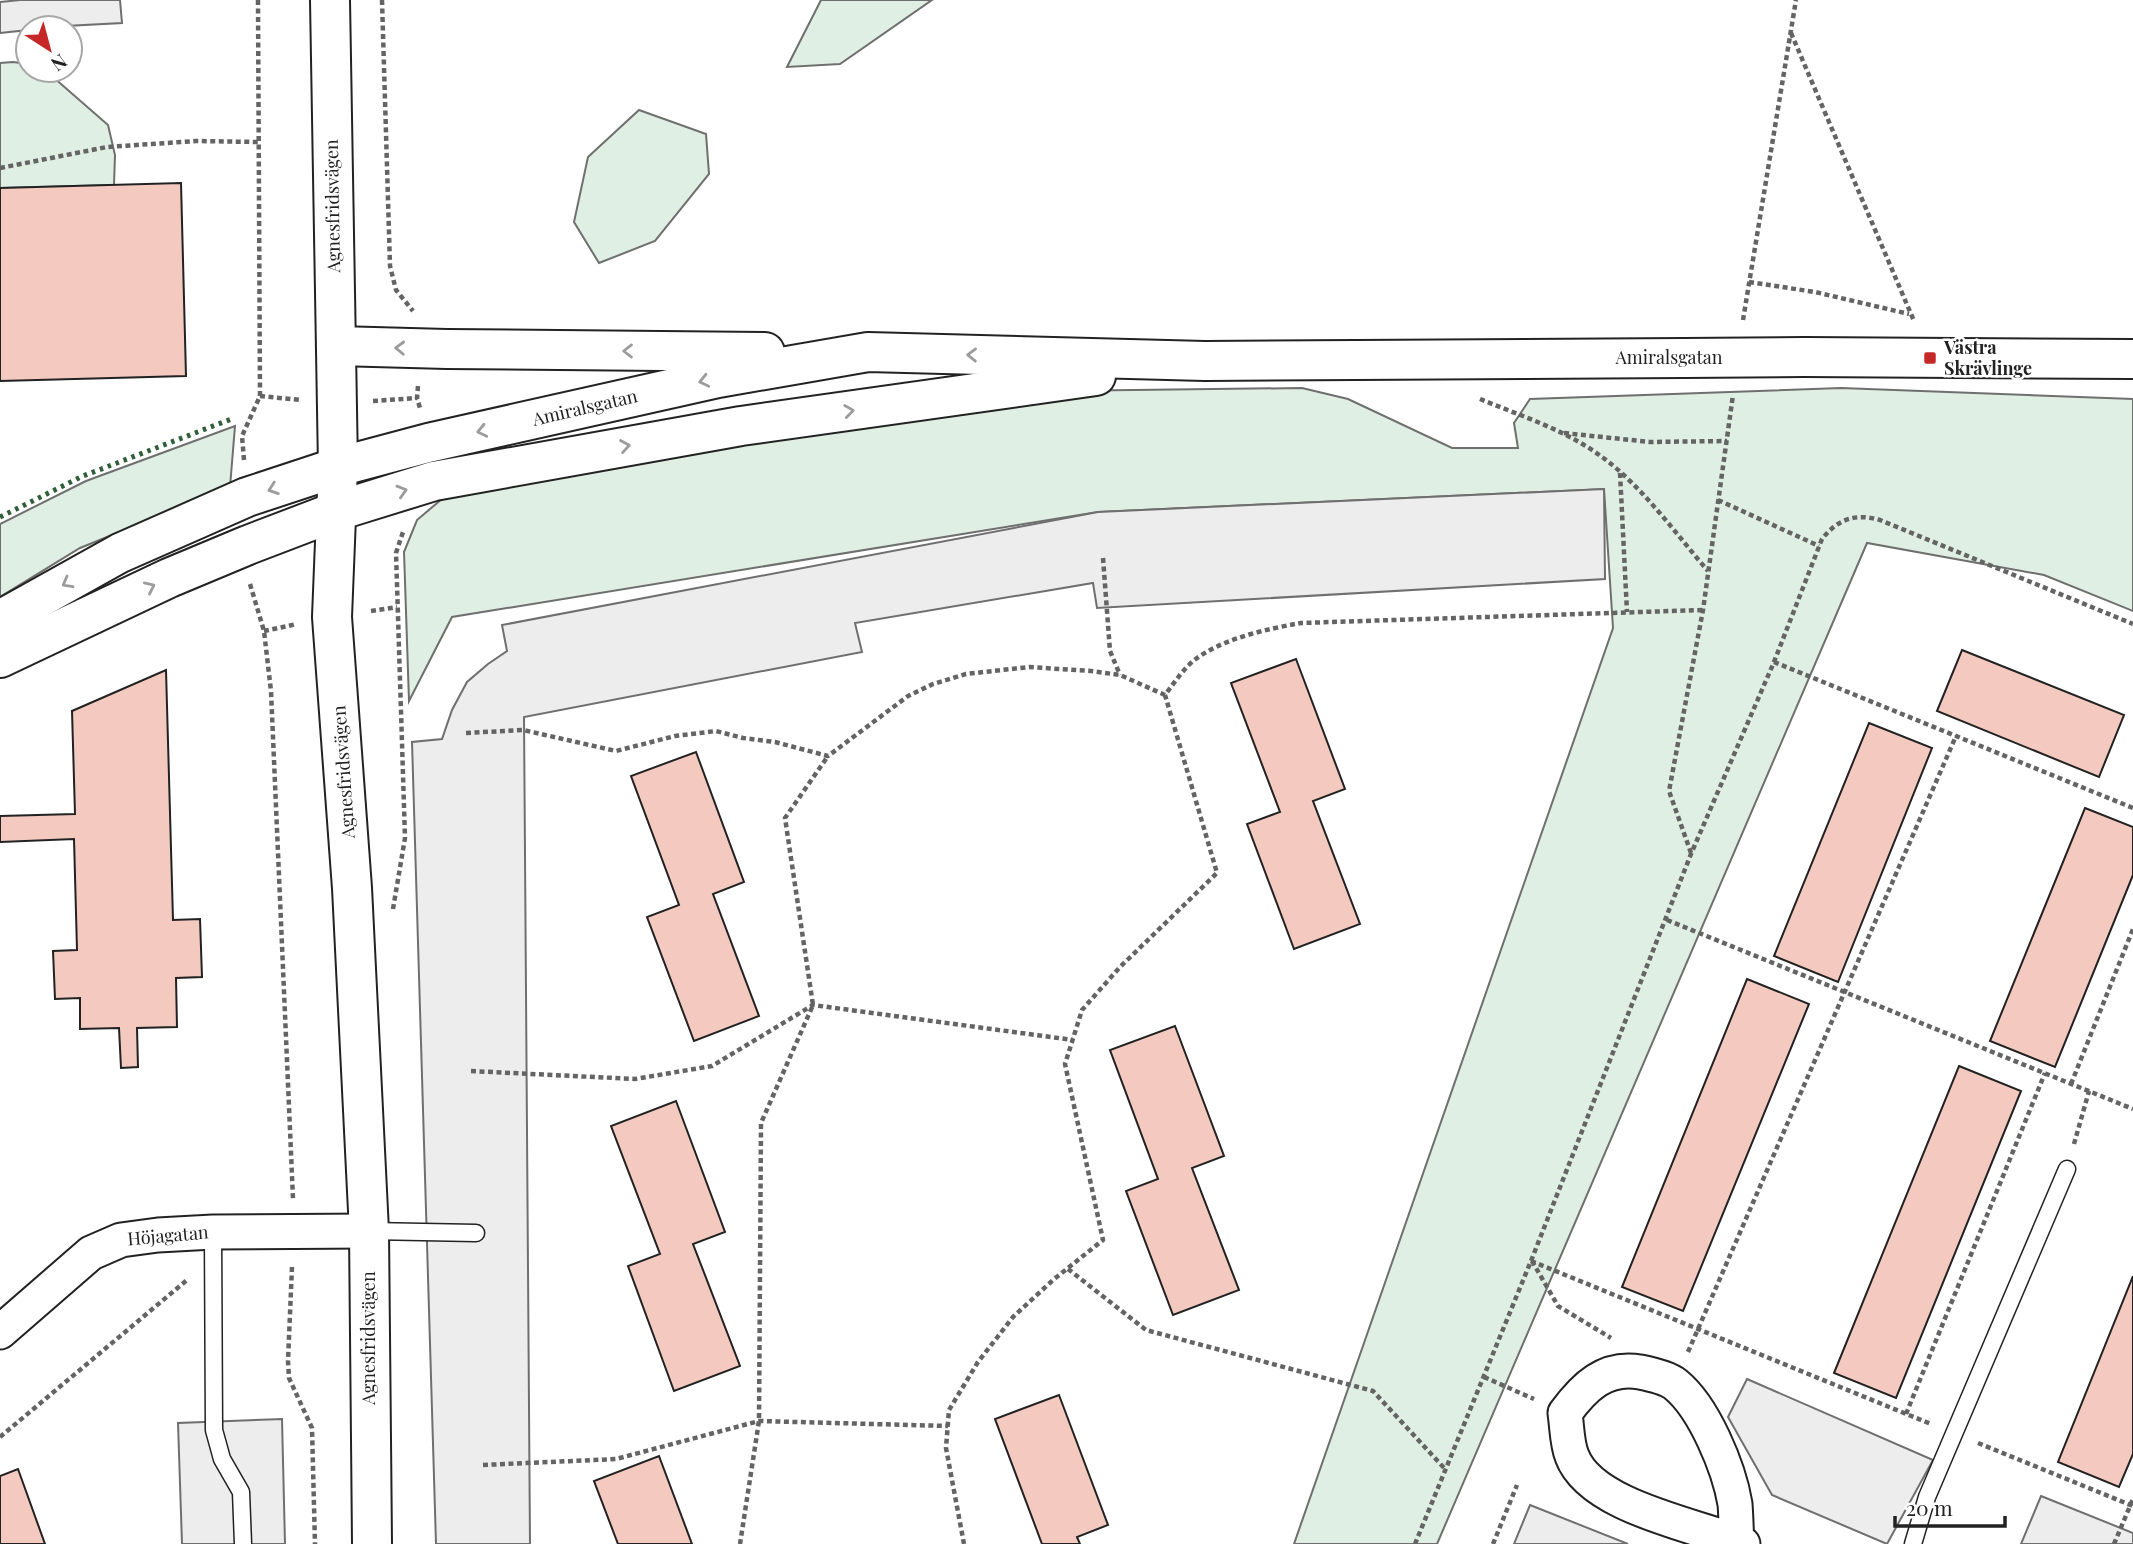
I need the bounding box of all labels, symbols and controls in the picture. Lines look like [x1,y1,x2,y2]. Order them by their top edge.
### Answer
north arrow [14,14,84,84]
text: N [46,49,73,78]
street label: Agnesfridsvägen [319,139,345,274]
place label: Västra Skrävlinge [1943,335,2032,380]
one-way arrow [395,341,406,356]
one-way arrow [622,343,633,358]
street label: Amiralsgatan [1614,345,1723,369]
one-way arrow [966,347,976,363]
marker: Västra Skrävlinge [1922,350,1938,366]
one-way arrow [698,373,710,387]
street label: Amiralsgatan [529,383,640,431]
one-way arrow [844,404,855,419]
one-way arrow [476,423,488,437]
one-way arrow [619,439,631,454]
one-way arrow [268,480,280,495]
one-way arrow [396,485,408,500]
one-way arrow [61,575,74,588]
one-way arrow [143,581,155,595]
street label: Agnesfridsvägen [326,704,360,840]
street label: Höjagatan [126,1219,210,1251]
street label: Agnesfridsvägen [356,1271,380,1406]
scale bar [1895,1484,2005,1528]
text: 20 m [1906,1493,1953,1521]

